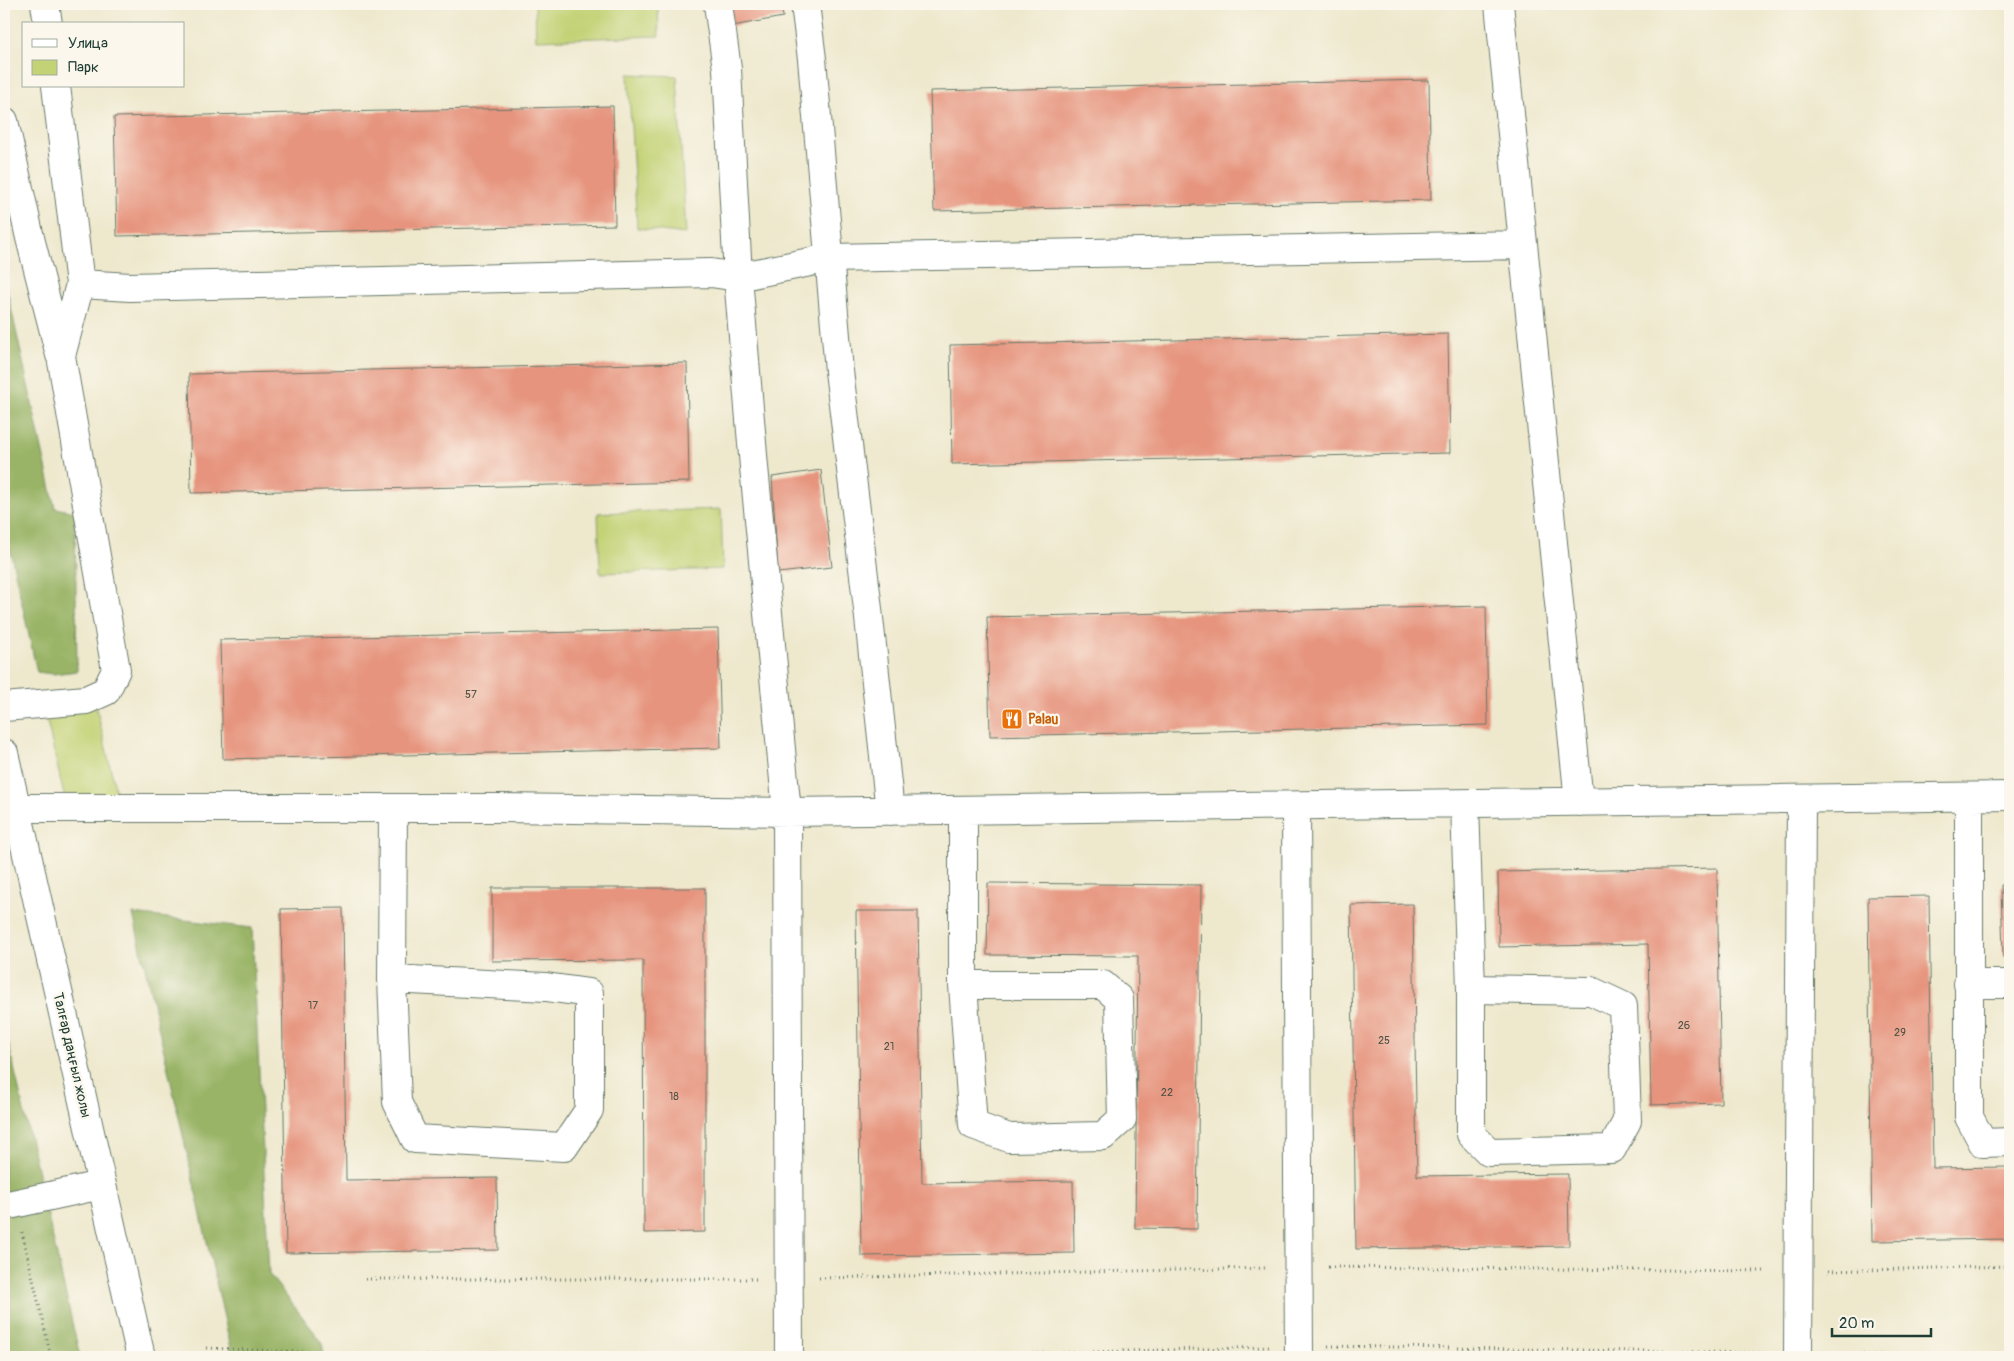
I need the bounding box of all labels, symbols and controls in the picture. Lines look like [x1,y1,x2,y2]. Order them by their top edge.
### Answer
legend [22,22,185,88]
text: Улица [68,34,108,53]
text: Парк [68,58,99,77]
house number: 57 [465,688,477,701]
restaurant icon: Palau [1000,707,1024,731]
place label: Palau [1028,711,1058,728]
street label: Талғар даңғыл жолы [49,991,95,1119]
house number: 17 [308,999,318,1012]
house number: 26 [1678,1019,1690,1032]
house number: 29 [1894,1026,1906,1039]
house number: 25 [1378,1034,1390,1047]
house number: 21 [884,1040,894,1053]
house number: 22 [1161,1086,1173,1099]
house number: 18 [669,1090,679,1103]
scale bar [1832,1306,1930,1338]
text: 20 m [1839,1314,1874,1333]

